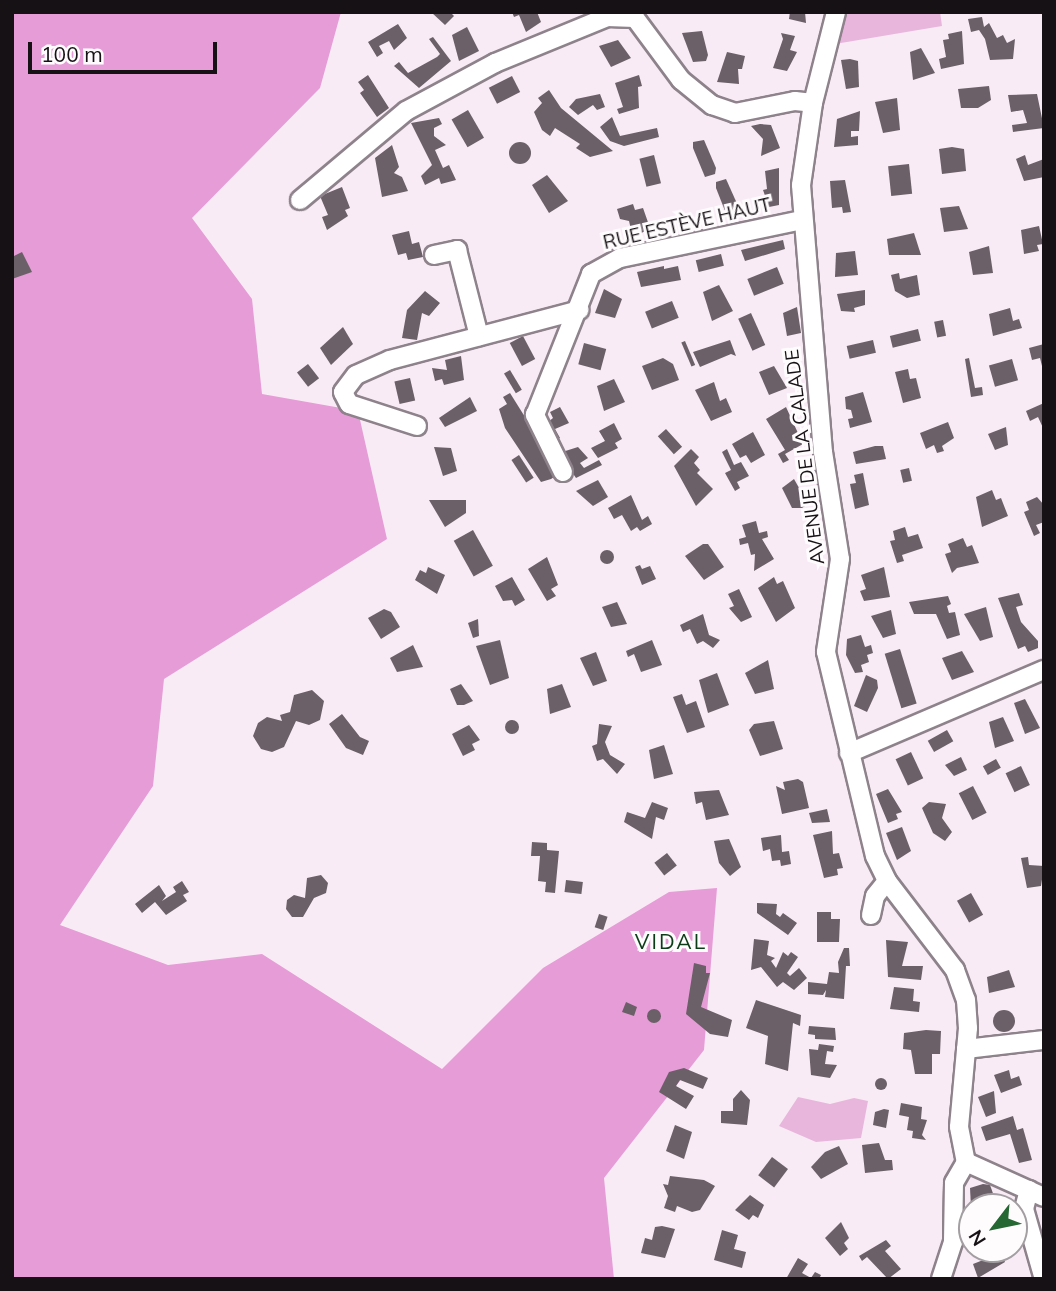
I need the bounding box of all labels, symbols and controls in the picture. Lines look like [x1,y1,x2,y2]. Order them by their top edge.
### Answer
scale bar [32,28,220,72]
text: 100 m [41,41,103,67]
street label: RUE ESTÈVE HAUT [601,194,773,254]
street label: AVENUE DE LA CALADE [780,348,830,566]
district label: VIDAL [635,928,707,954]
north arrow [958,1193,1028,1263]
text: N [963,1226,991,1251]

